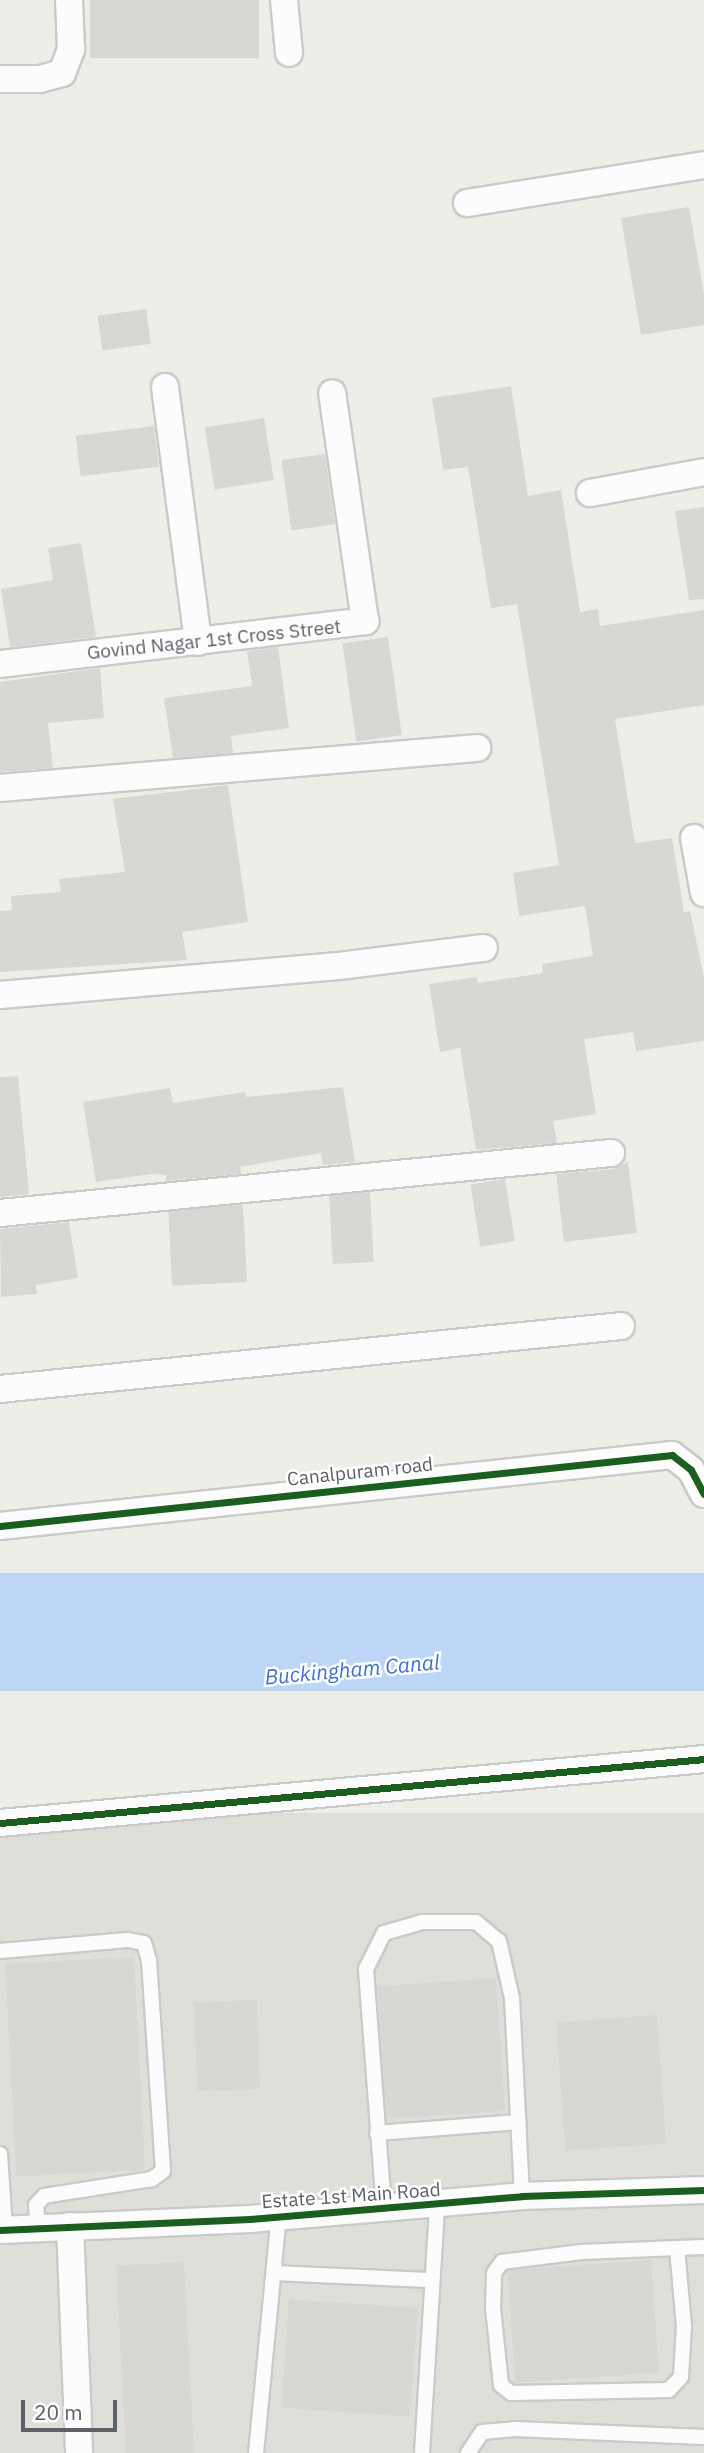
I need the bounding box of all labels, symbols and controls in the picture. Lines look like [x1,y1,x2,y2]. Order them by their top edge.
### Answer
street label: Govind Nagar 1st Cross Street [86,615,342,665]
street label: Canalpuram road [286,1453,434,1491]
water label: Buckingham Canal [264,1649,440,1689]
street label: Estate 1st Main Road [261,2178,441,2214]
scale bar [24,2386,121,2430]
text: 20 m [34,2398,83,2426]

